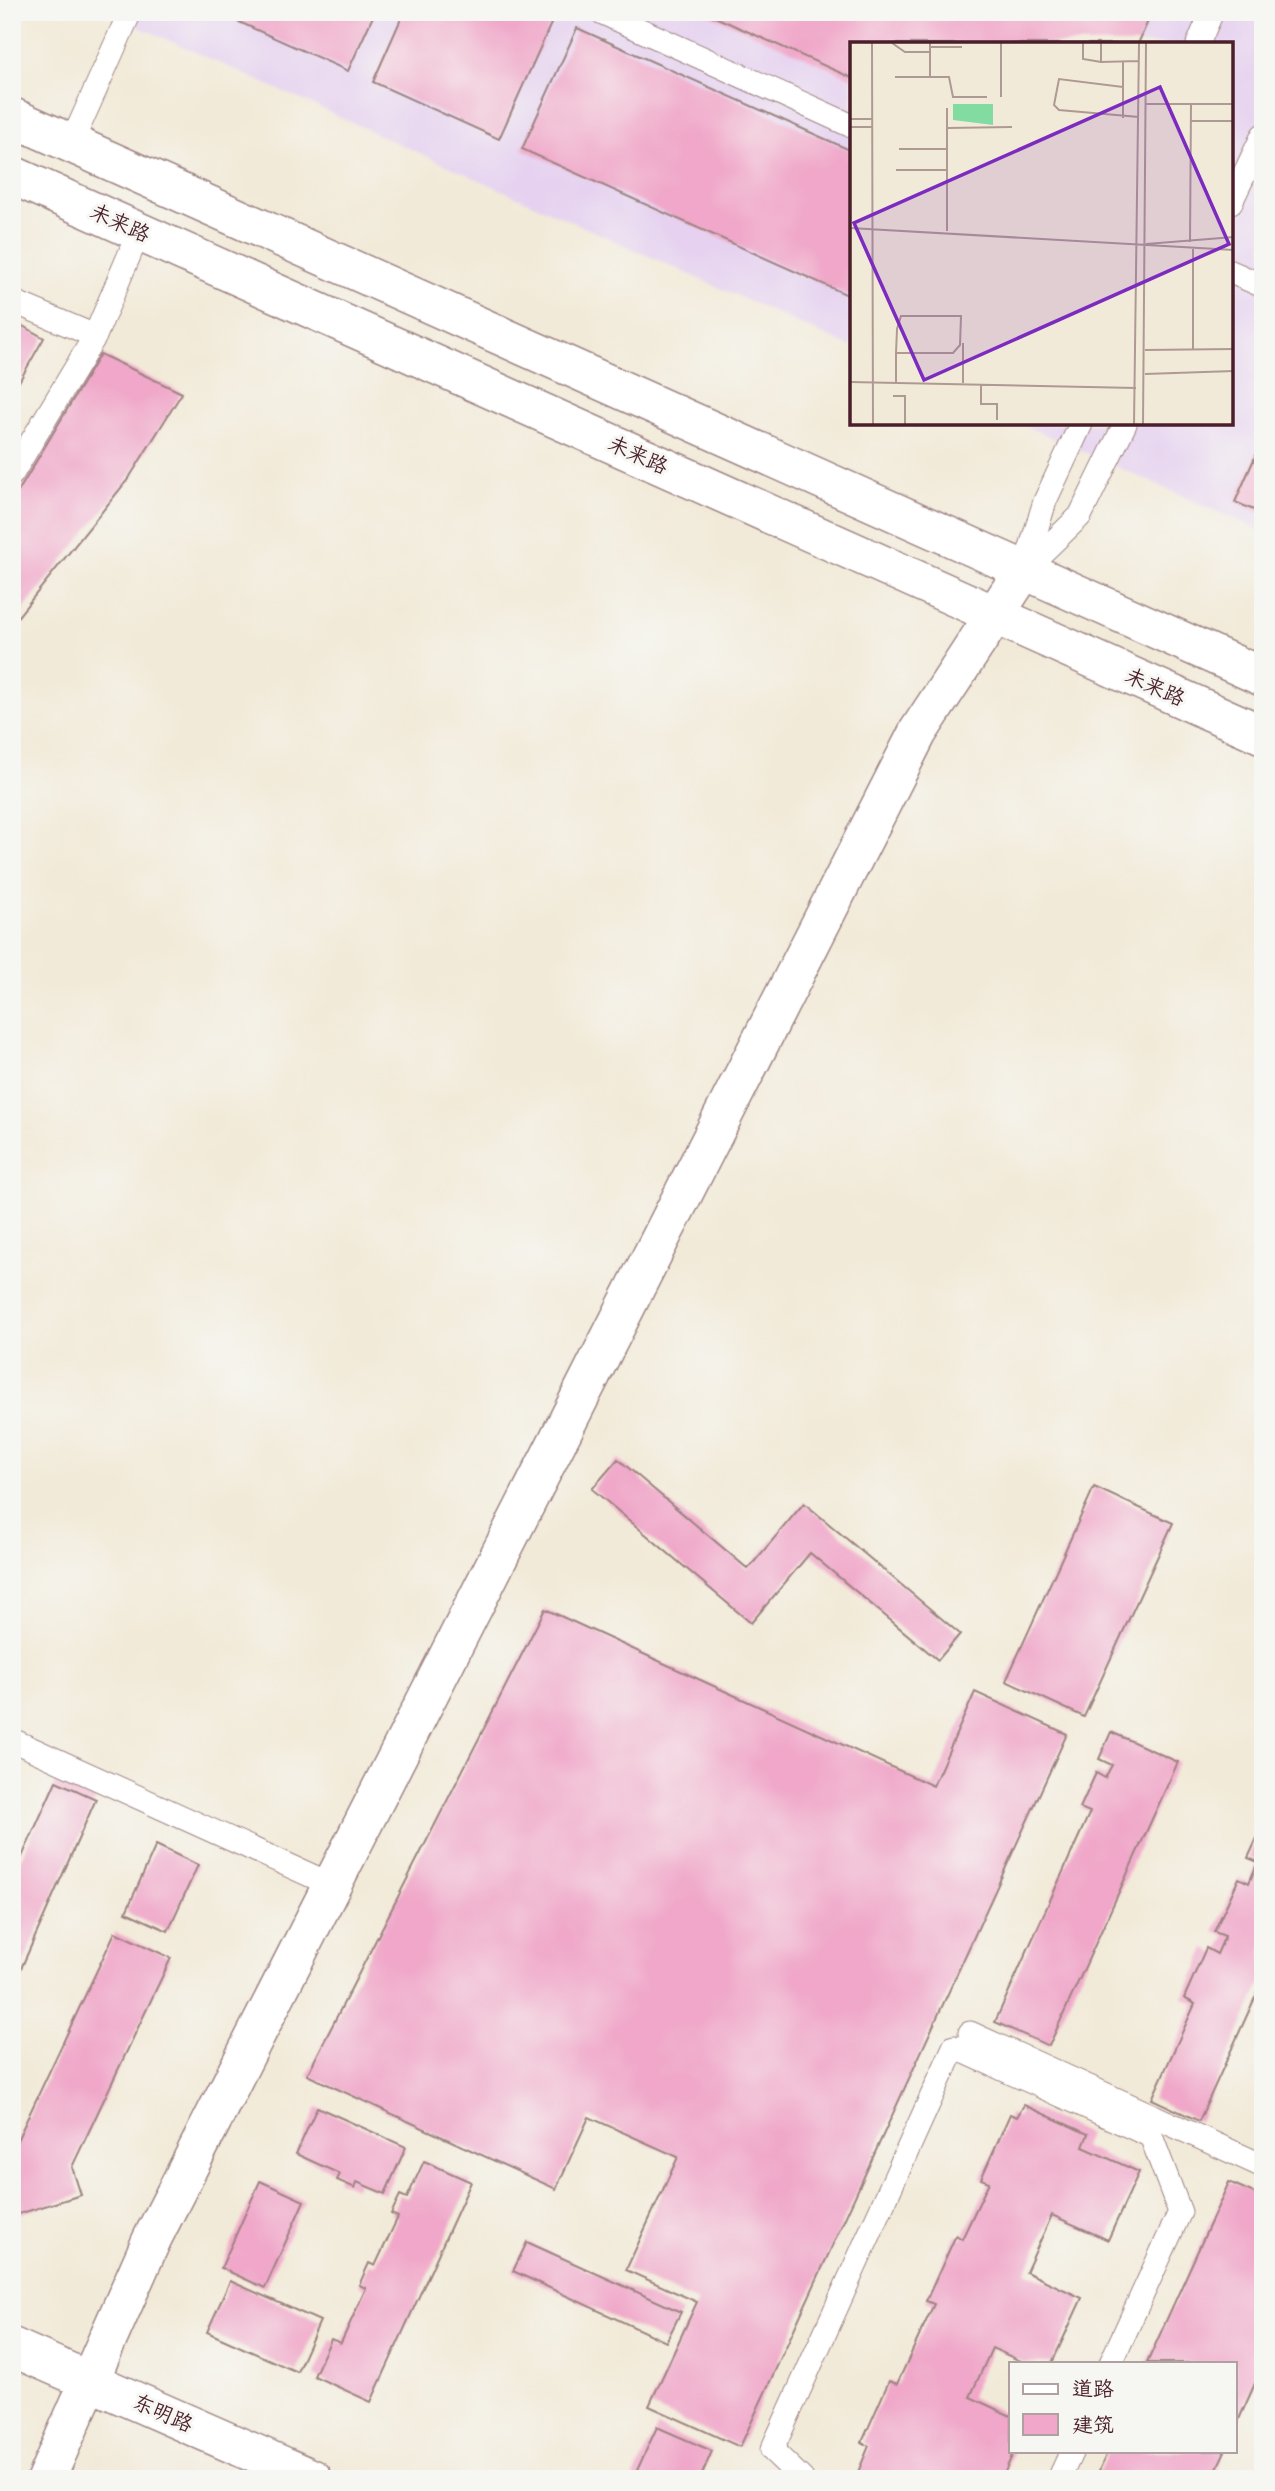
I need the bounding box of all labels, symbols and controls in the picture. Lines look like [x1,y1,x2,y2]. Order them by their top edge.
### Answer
inset map [850,42,1233,425]
street label: 未来路 [84,196,155,252]
street label: 未来路 [602,428,673,484]
street label: 未来路 [1119,660,1190,716]
legend [1009,2362,1236,2452]
text: 道路 [1072,2374,1114,2407]
street label: 东明路 [127,2386,198,2442]
text: 建筑 [1072,2410,1114,2443]

